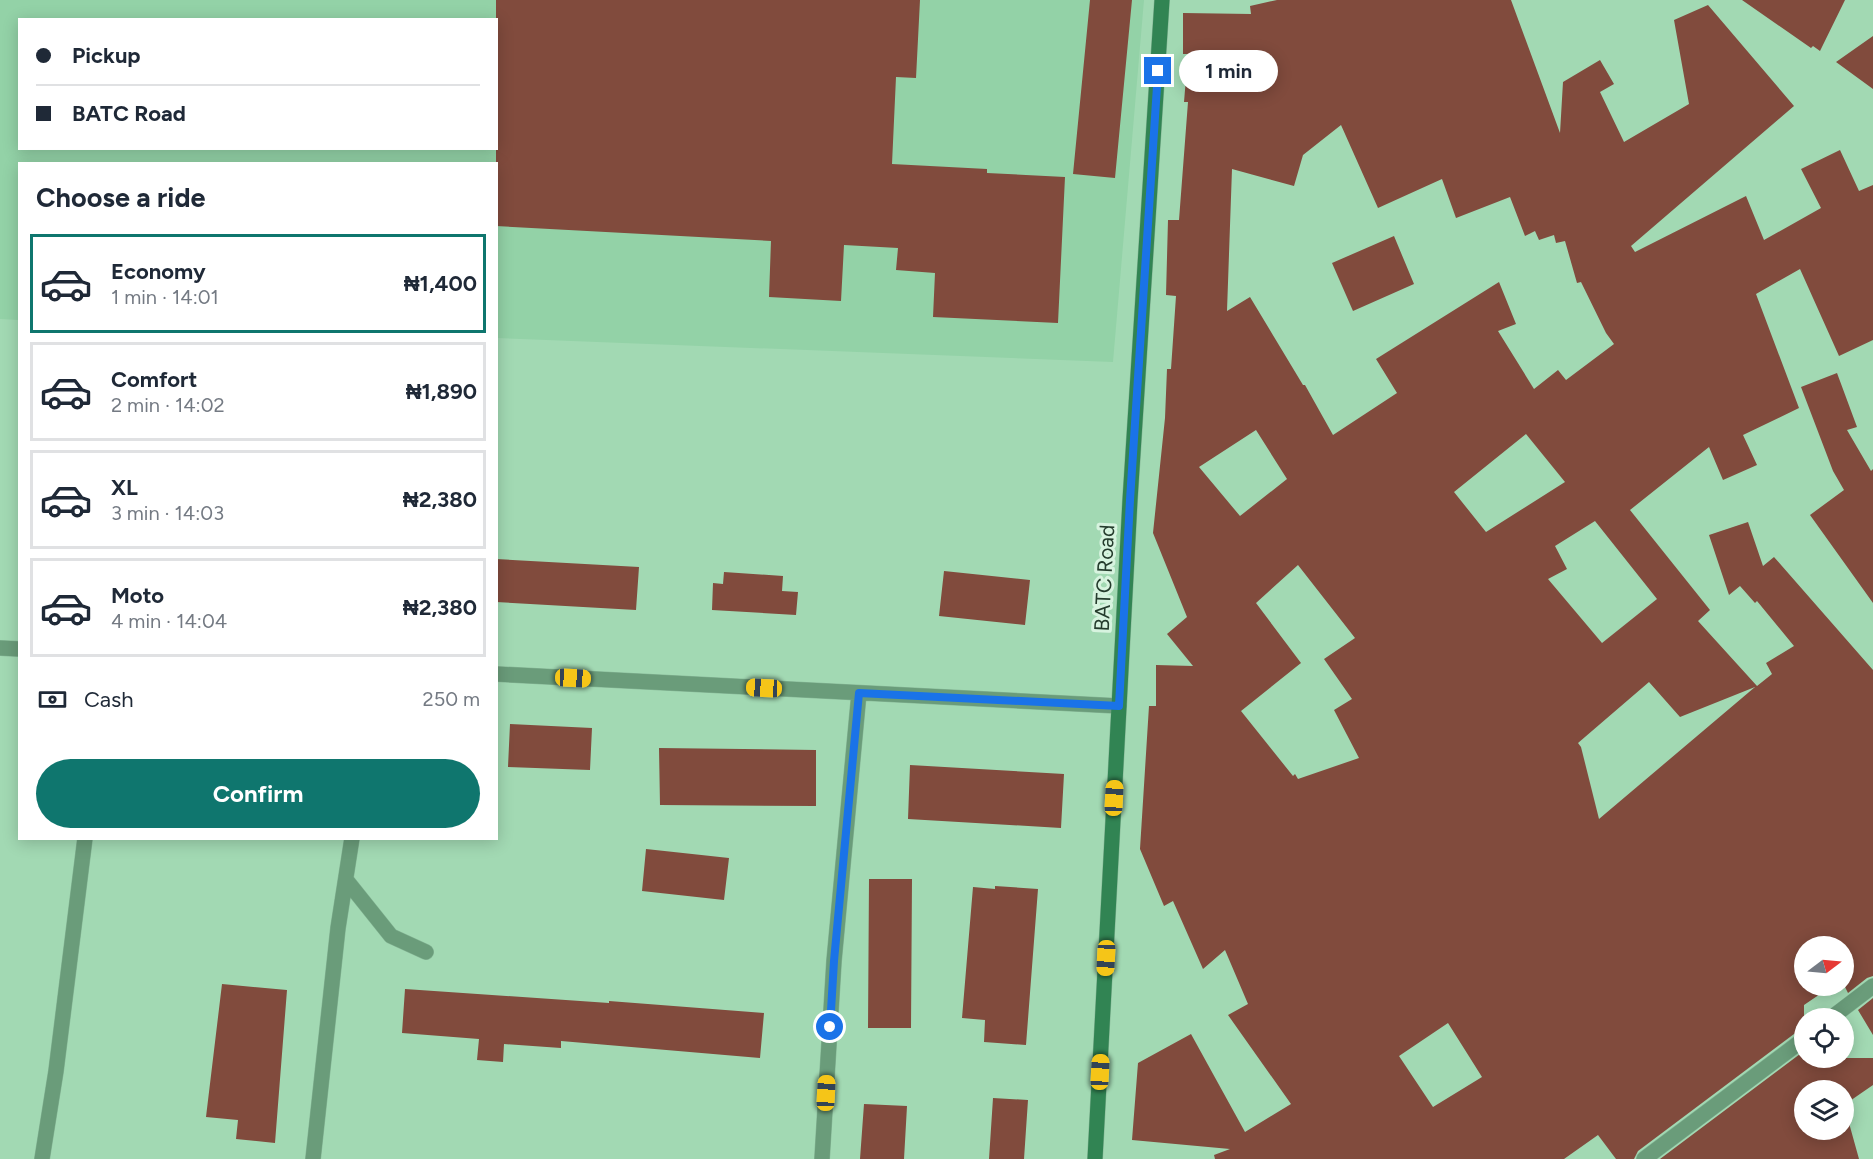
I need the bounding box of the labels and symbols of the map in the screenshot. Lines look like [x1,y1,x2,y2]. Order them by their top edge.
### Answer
callout: 1 min [1179,50,1278,92]
route end [1144,57,1171,84]
street label: BATC Road [1089,524,1119,632]
car [555,668,591,688]
car [746,678,782,698]
car [1104,780,1124,816]
north arrow [1794,936,1854,996]
car [1096,940,1116,976]
route start [816,1013,843,1040]
car [1090,1054,1110,1090]
car [816,1075,836,1111]

